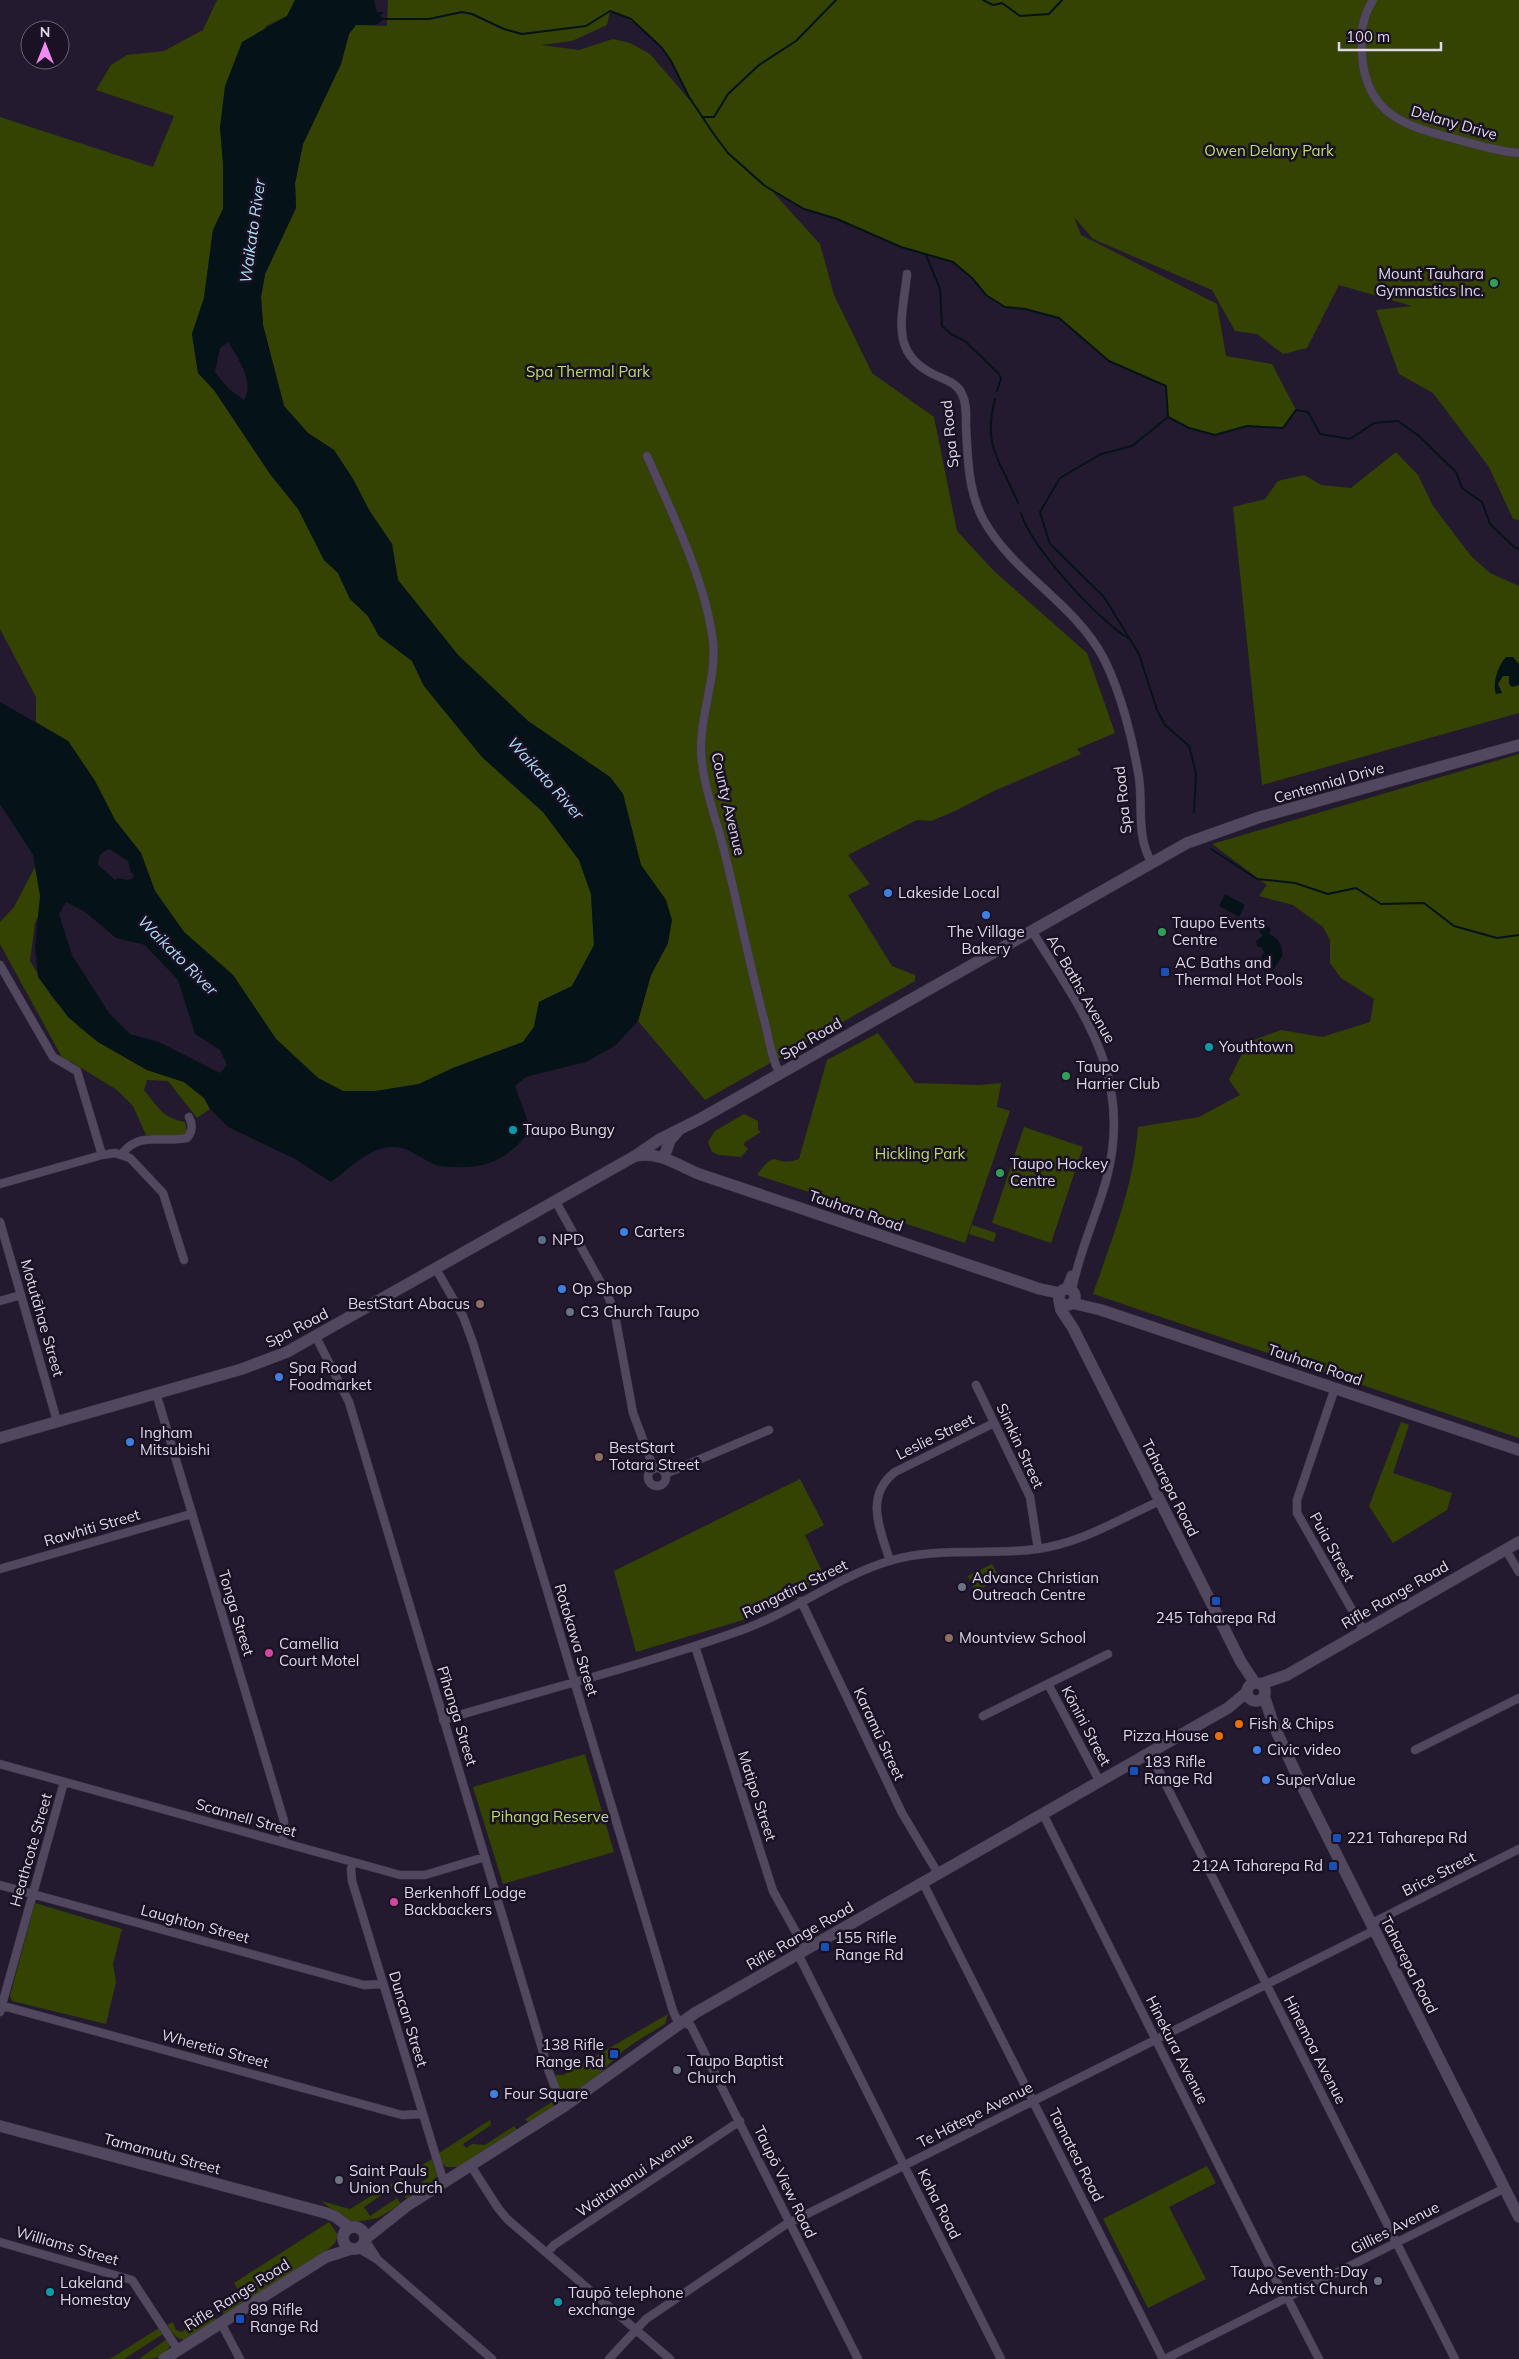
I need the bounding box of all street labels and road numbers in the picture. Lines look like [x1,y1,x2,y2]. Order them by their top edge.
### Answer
street label: Delany Drive [1409,101,1499,144]
street label: Spa Road [936,399,963,469]
street label: County Avenue [707,750,750,857]
street label: Centennial Drive [1272,758,1386,807]
street label: Spa Road [1109,765,1136,835]
street label: AC Baths Avenue [1043,931,1120,1046]
street label: Spa Road [777,1013,845,1064]
street label: Tauhara Road [807,1186,906,1236]
street label: Motutāhae Street [17,1257,68,1379]
street label: Spa Road [262,1304,331,1351]
street label: Tauhara Road [1266,1340,1365,1390]
street label: Simkin Street [992,1400,1048,1491]
street label: Leslie Street [893,1410,977,1464]
street label: Taharepa Road [1138,1436,1203,1540]
street label: Rawhiti Street [42,1505,142,1550]
street label: Puia Street [1306,1509,1359,1585]
street label: Rangatira Street [739,1555,851,1622]
street label: Rifle Range Road [1338,1556,1452,1633]
street label: Tonga Street [214,1568,259,1658]
street label: Rotokawa Street [550,1581,603,1698]
street label: Pīhanga Street [433,1664,482,1768]
street label: Kōnini Street [1057,1682,1115,1769]
street label: Karamū Street [850,1684,909,1783]
street label: Matipo Street [734,1748,781,1843]
street label: Heathcote Street [5,1791,56,1909]
street label: Scannell Street [194,1794,299,1841]
street label: Brice Street [1399,1847,1479,1900]
street label: Rifle Range Road [743,1897,857,1974]
street label: Laughton Street [139,1900,251,1947]
street label: Taharepa Road [1377,1913,1442,2017]
street label: Duncan Street [385,1969,432,2069]
street label: Hinekura Avenue [1142,1992,1213,2107]
street label: Hinemoa Avenue [1280,1992,1351,2107]
street label: Wheretia Street [159,2025,271,2072]
street label: Te Hātepe Avenue [914,2077,1036,2152]
street label: Tamatea Road [1045,2105,1108,2205]
street label: Taupō View Road [750,2122,821,2241]
street label: Waitahanui Avenue [572,2128,697,2221]
street label: Tamamutu Street [102,2129,223,2178]
street label: Koha Road [914,2165,965,2242]
street label: Gillies Avenue [1347,2197,1442,2258]
street label: Williams Street [14,2222,121,2269]
street label: Rifle Range Road [181,2255,293,2335]

